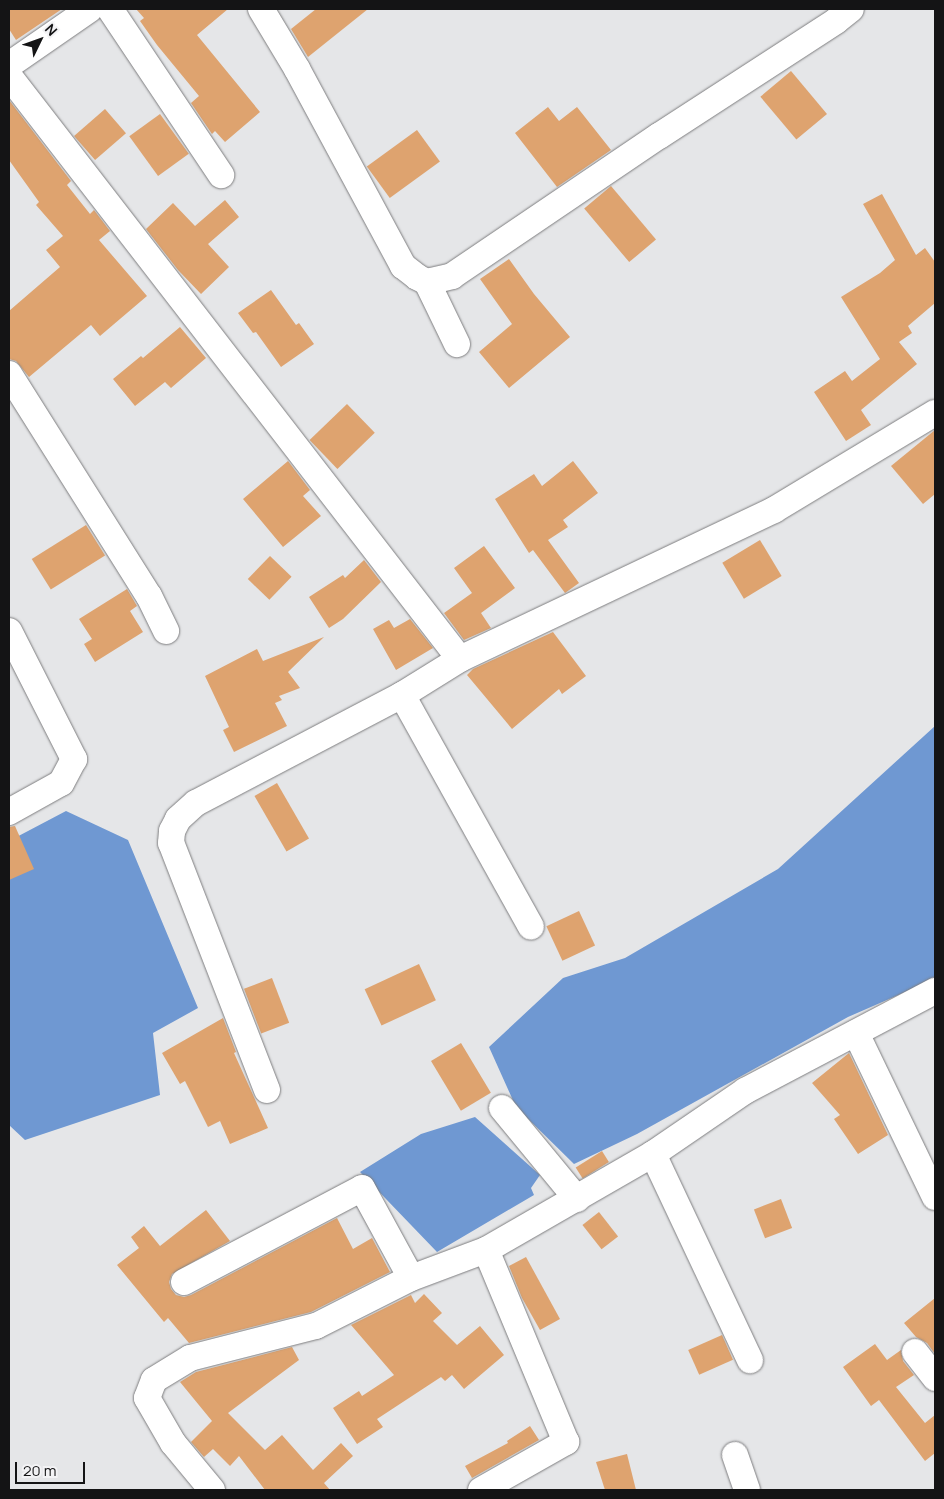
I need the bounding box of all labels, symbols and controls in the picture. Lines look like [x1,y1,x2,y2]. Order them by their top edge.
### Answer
north arrow [15,15,65,65]
text: N [41,20,62,40]
scale bar [18,1452,88,1484]
text: 20 m [23,1460,56,1481]

